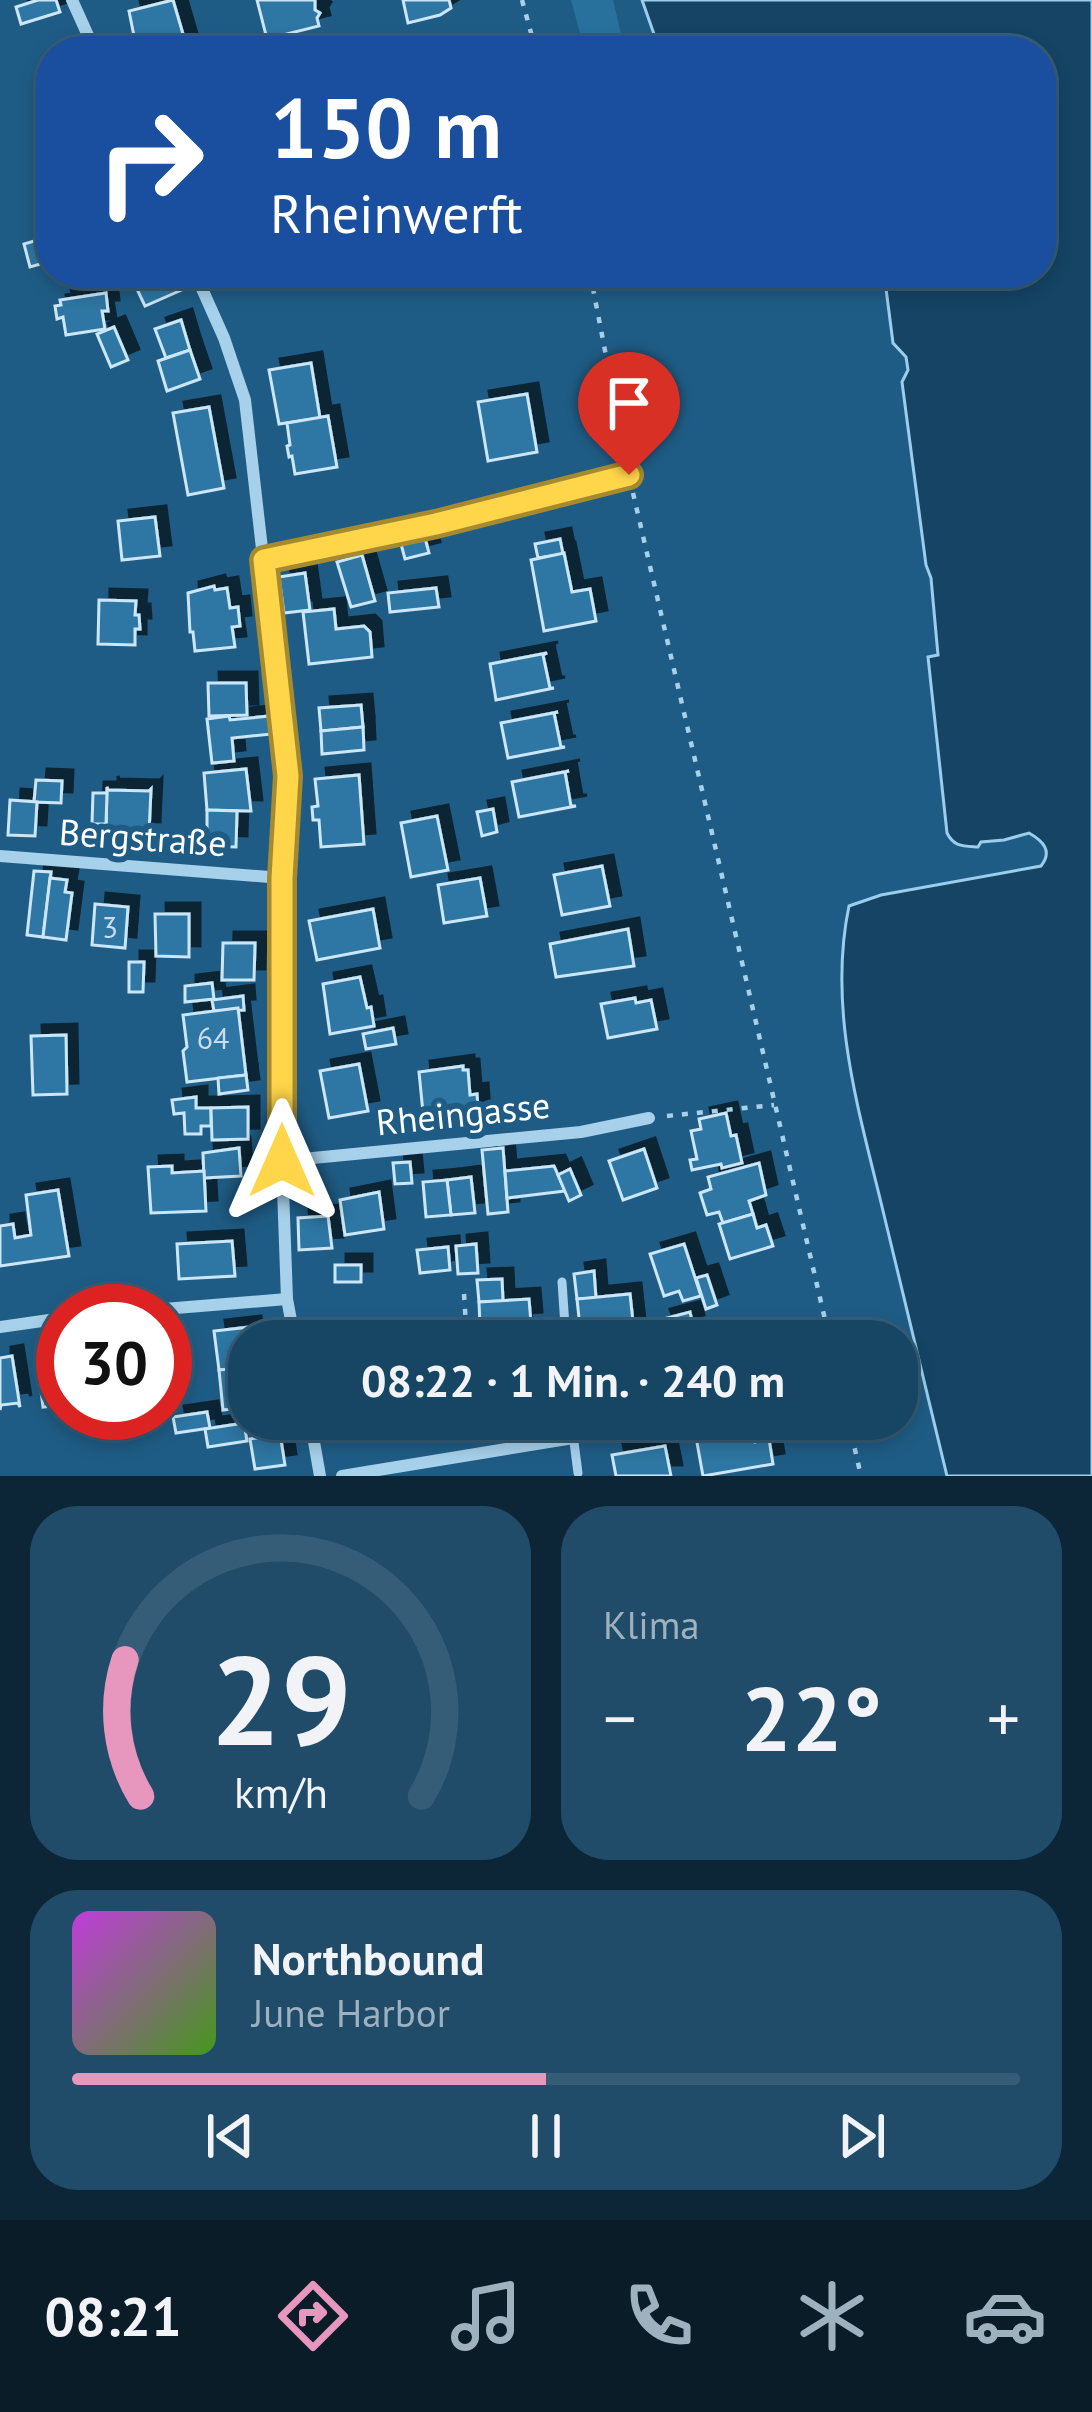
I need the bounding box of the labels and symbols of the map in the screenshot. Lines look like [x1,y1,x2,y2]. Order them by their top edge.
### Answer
pin [578,352,680,475]
street label: Bergstraße [58,808,228,866]
house number: 3 [102,907,118,946]
house number: 64 [197,1018,229,1057]
street label: Rheingasse [374,1081,552,1145]
position arrow [219,1098,345,1224]
speed limit sign: 30 [36,1284,192,1440]

